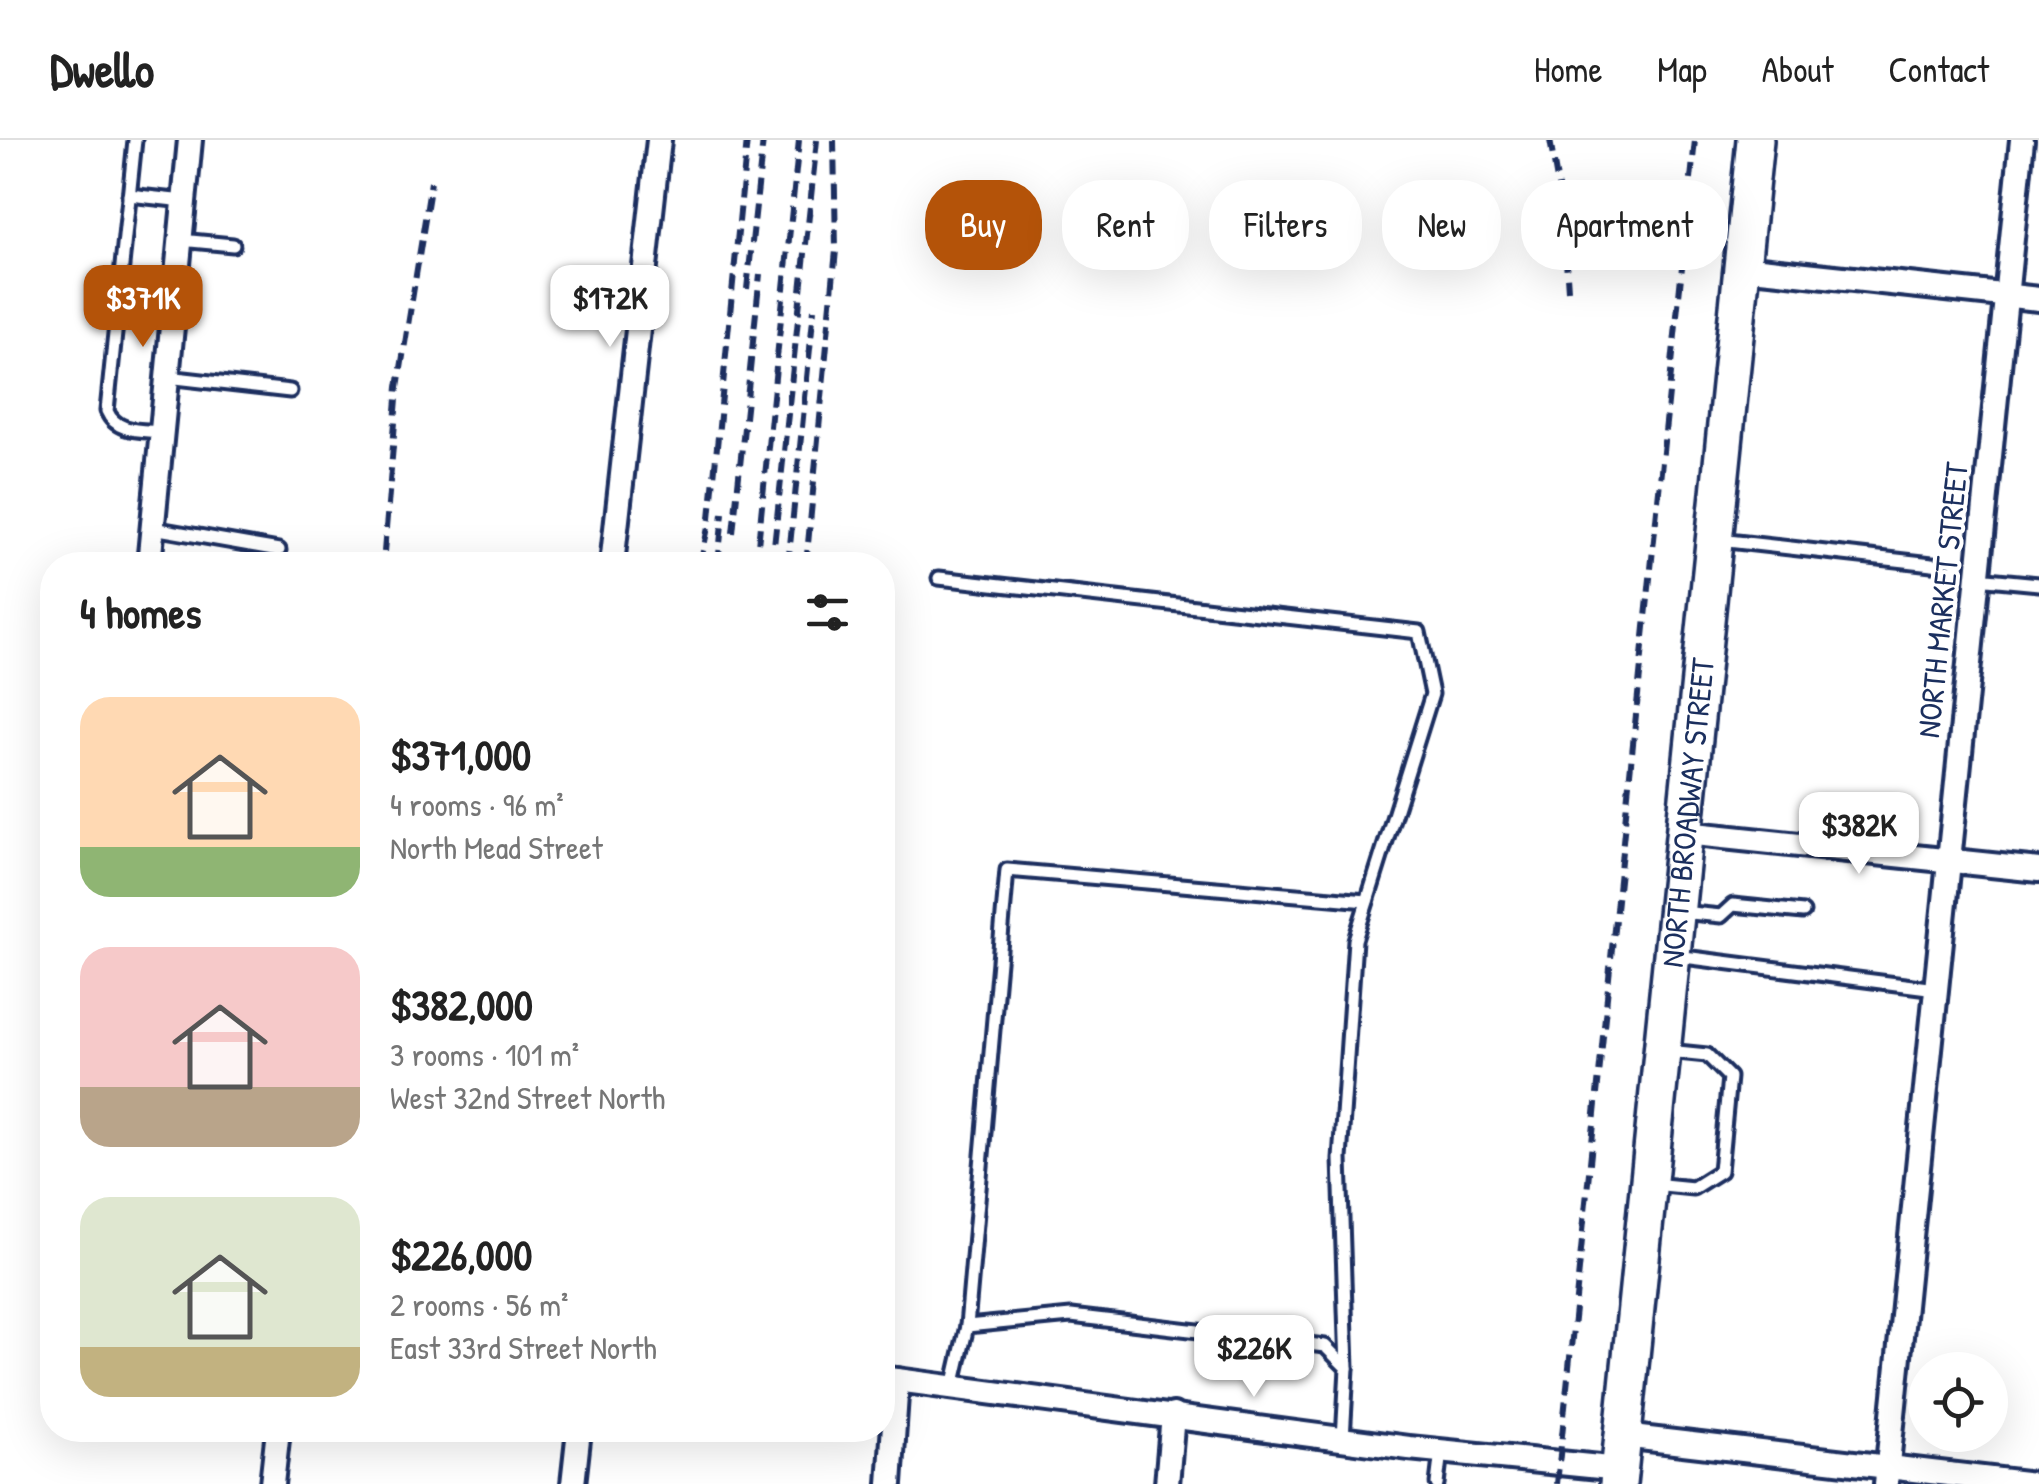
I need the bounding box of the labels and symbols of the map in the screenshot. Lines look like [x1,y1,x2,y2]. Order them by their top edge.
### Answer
pin: $371K [73,265,213,350]
pin: $172K [540,265,680,350]
street label: NORTH MARKET STREET [1906,459,1978,740]
street label: NORTH BROADWAY STREET [1649,655,1724,969]
pin: $382K [1789,792,1929,877]
pin: $226K [1184,1315,1324,1400]

